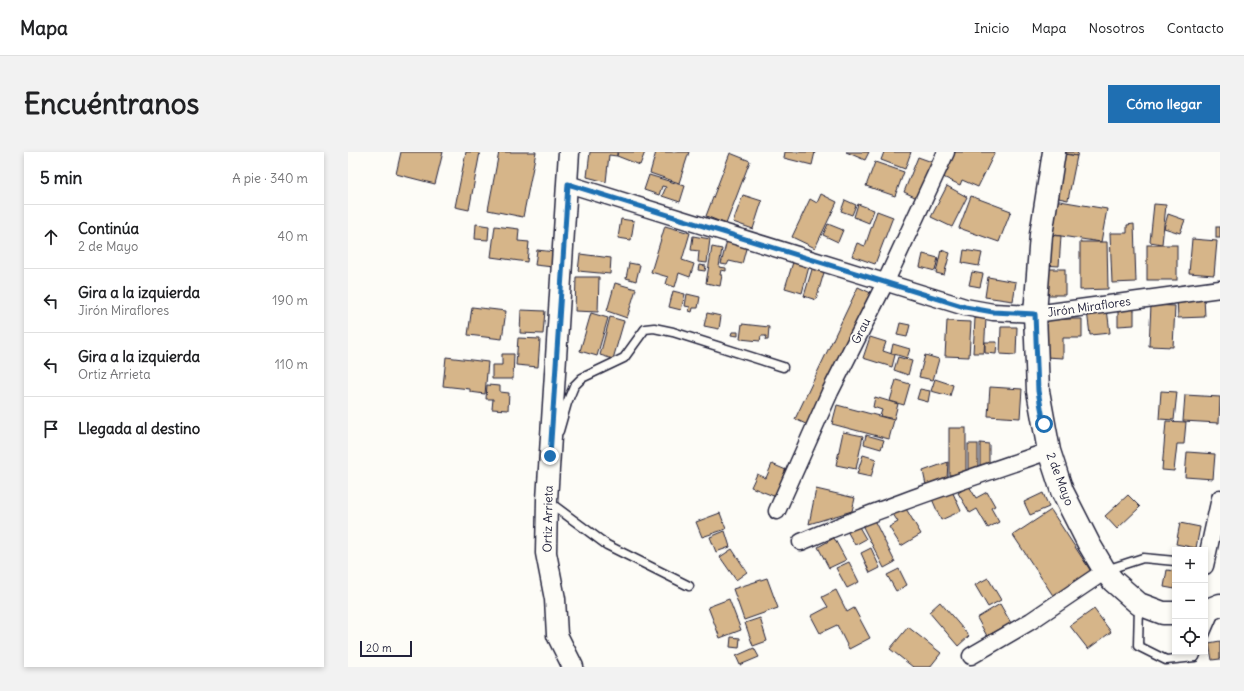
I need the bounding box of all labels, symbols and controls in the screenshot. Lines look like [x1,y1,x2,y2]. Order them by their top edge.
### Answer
text: Mapa [20,16,68,40]
text: Inicio [974,19,1009,37]
text: Mapa [1031,19,1067,37]
text: Nosotros [1089,19,1145,37]
text: Contacto [1167,19,1224,37]
button: Cómo llegar [1108,85,1220,123]
text: Encuéntranos [24,86,199,122]
text: 5 min [40,167,82,189]
text: A pie · 340 m [232,170,308,187]
text: Continúa [78,219,139,238]
icon: ahead [40,226,62,248]
text: 40 m [277,228,308,245]
text: 2 de Mayo [78,238,138,255]
text: Gira a la izquierda [78,283,200,302]
icon: left [40,290,62,312]
text: 190 m [272,292,308,309]
street label: Jirón Miraflores [1046,293,1132,320]
text: Jirón Miraflores [78,302,169,319]
street label: Grau [848,315,873,346]
text: Gira a la izquierda [78,347,200,366]
icon: left [40,354,62,376]
text: 110 m [275,356,308,373]
text: Ortiz Arrieta [78,366,151,383]
route start [1035,415,1053,433]
icon: arrive [40,418,62,440]
text: Llegada al destino [78,419,200,438]
route end [541,447,559,465]
street label: 2 de Mayo [1043,450,1078,508]
street label: Ortiz Arrieta [539,485,556,553]
map controls [1172,547,1208,655]
button: + [1172,547,1208,583]
button: − [1172,583,1208,619]
button: locate [1172,619,1208,655]
scale bar [360,639,412,658]
text: 20 m [366,641,392,655]

